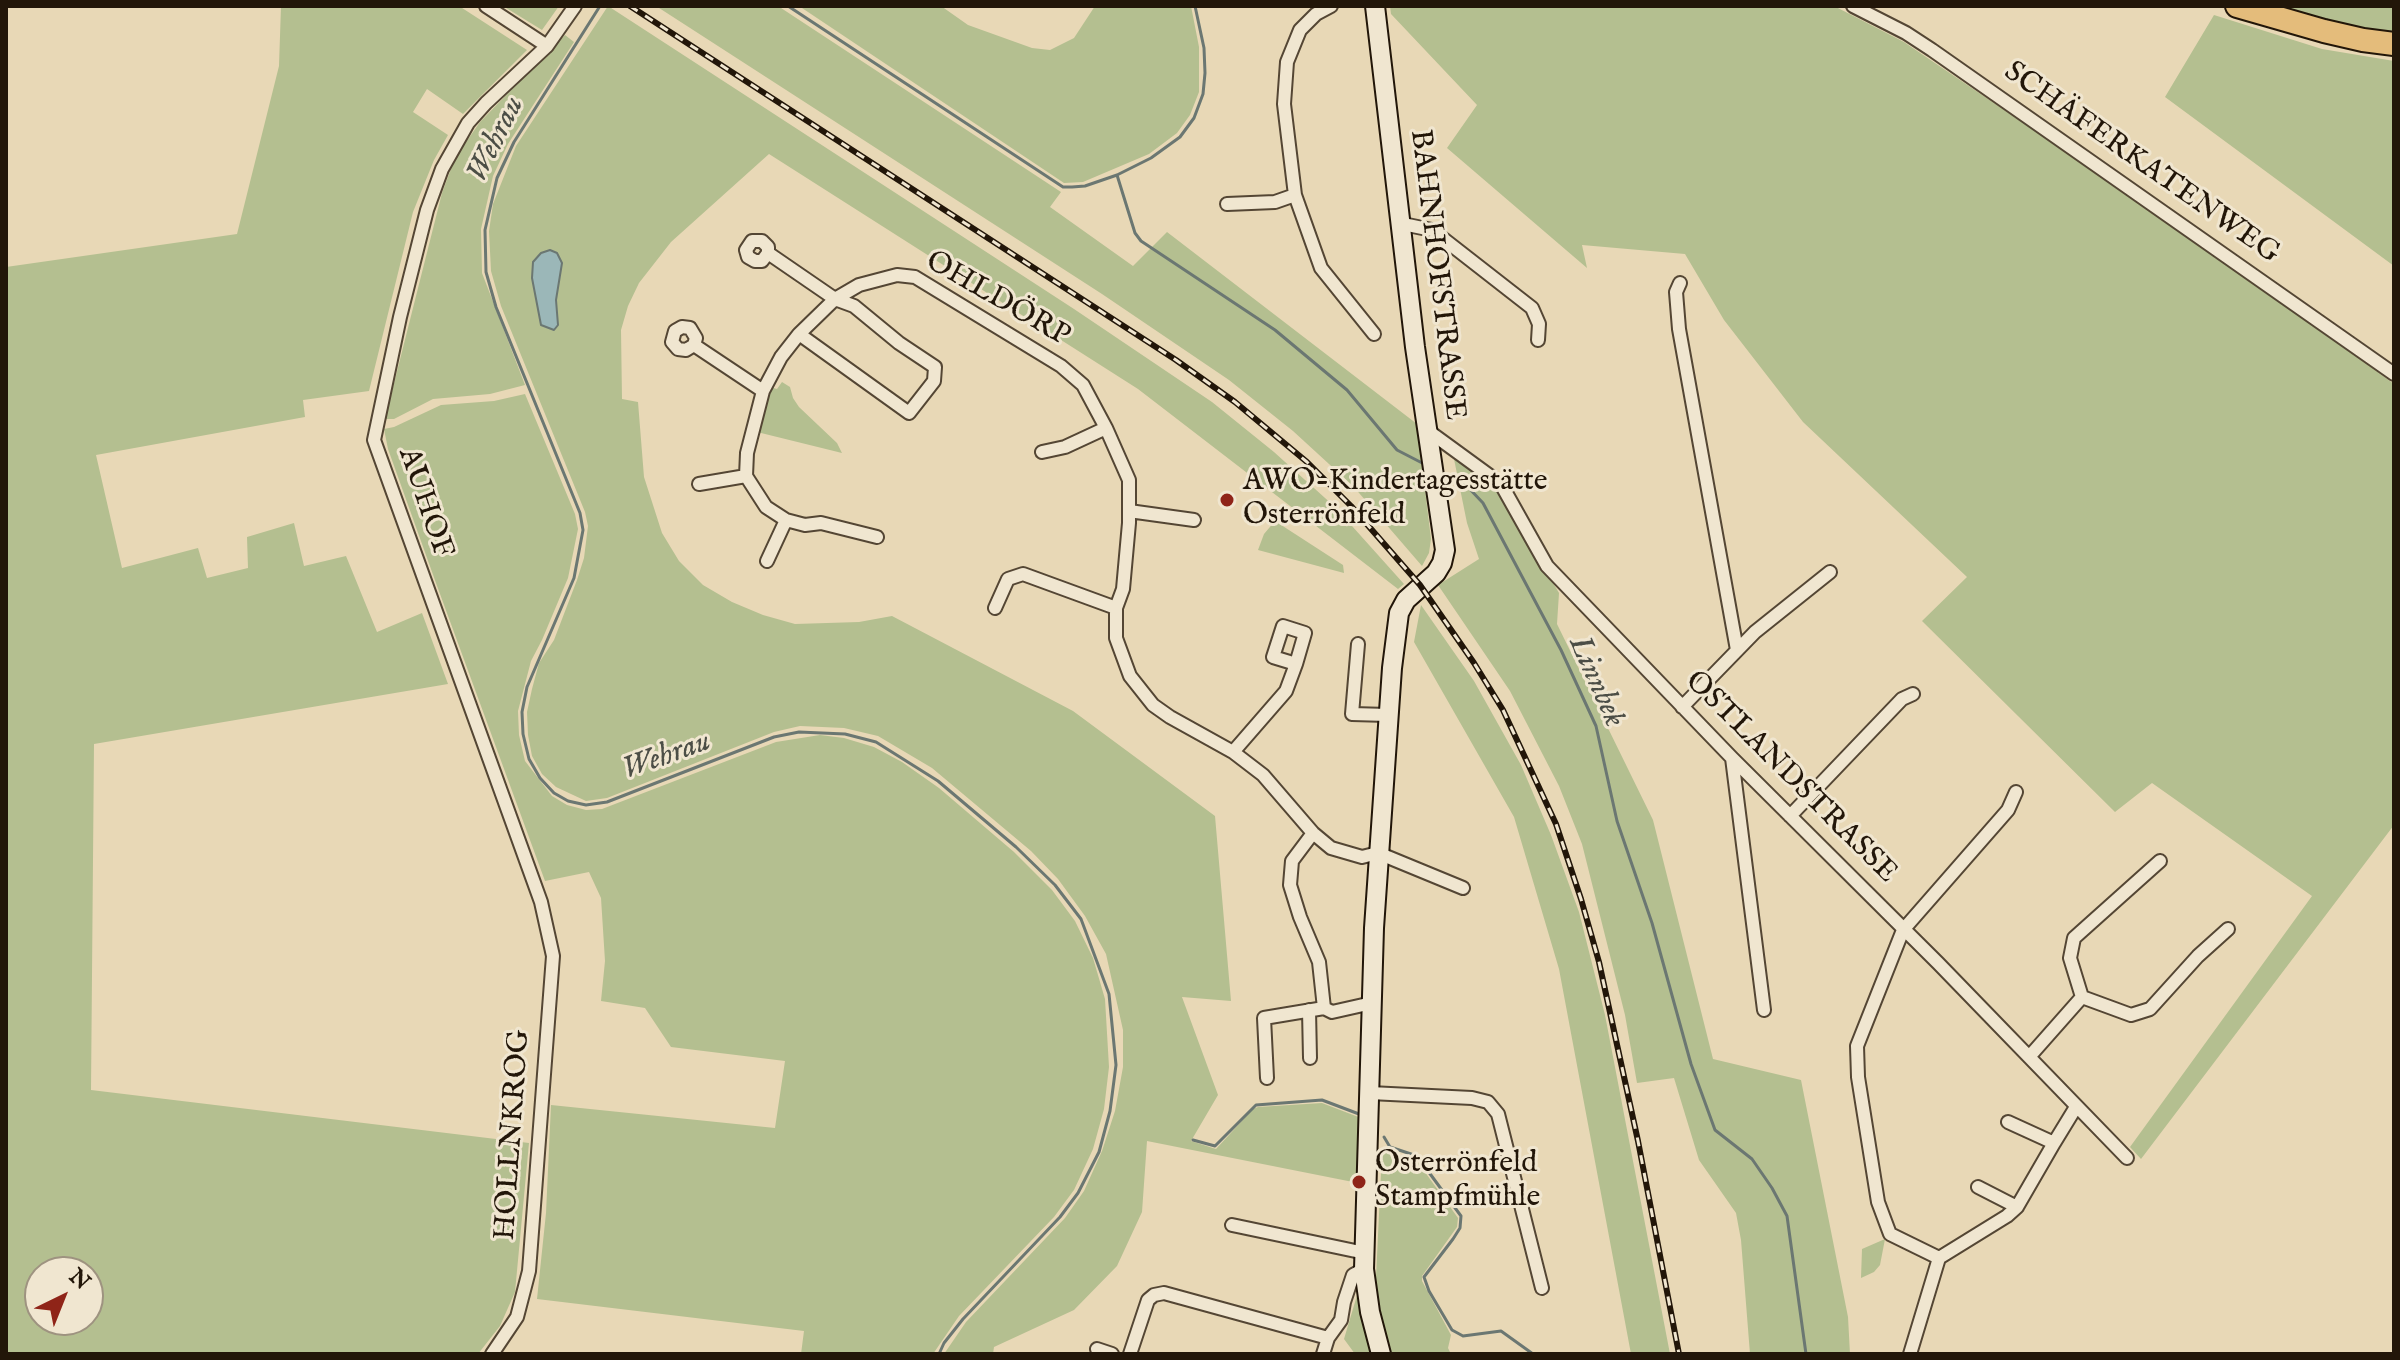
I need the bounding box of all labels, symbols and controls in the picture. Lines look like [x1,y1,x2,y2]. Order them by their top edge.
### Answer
street label: SCHÄFERKATENWEG [1996,55,2286,273]
water label: Wehrau [460,91,534,189]
street label: BAHNHOFSTRASSE [1400,128,1472,422]
street label: OHLDÖRP [919,244,1075,356]
street label: AUHOF [389,443,459,563]
place label: AWO-Kindertagesstätte Osterrönfeld [1243,465,1548,536]
marker: AWO-Kindertagesstätte Osterrönfeld [1218,491,1236,509]
water label: Linnbek [1558,630,1632,734]
street label: OSTLANDSTRASSE [1676,664,1904,892]
water label: Wehrau [618,723,716,791]
street label: HOLLNKROG [489,1029,539,1241]
place label: Osterrönfeld Stampfmühle [1375,1147,1540,1218]
marker: Osterrönfeld Stampfmühle [1350,1173,1368,1191]
north arrow [24,1256,104,1336]
text: N [62,1263,96,1297]

